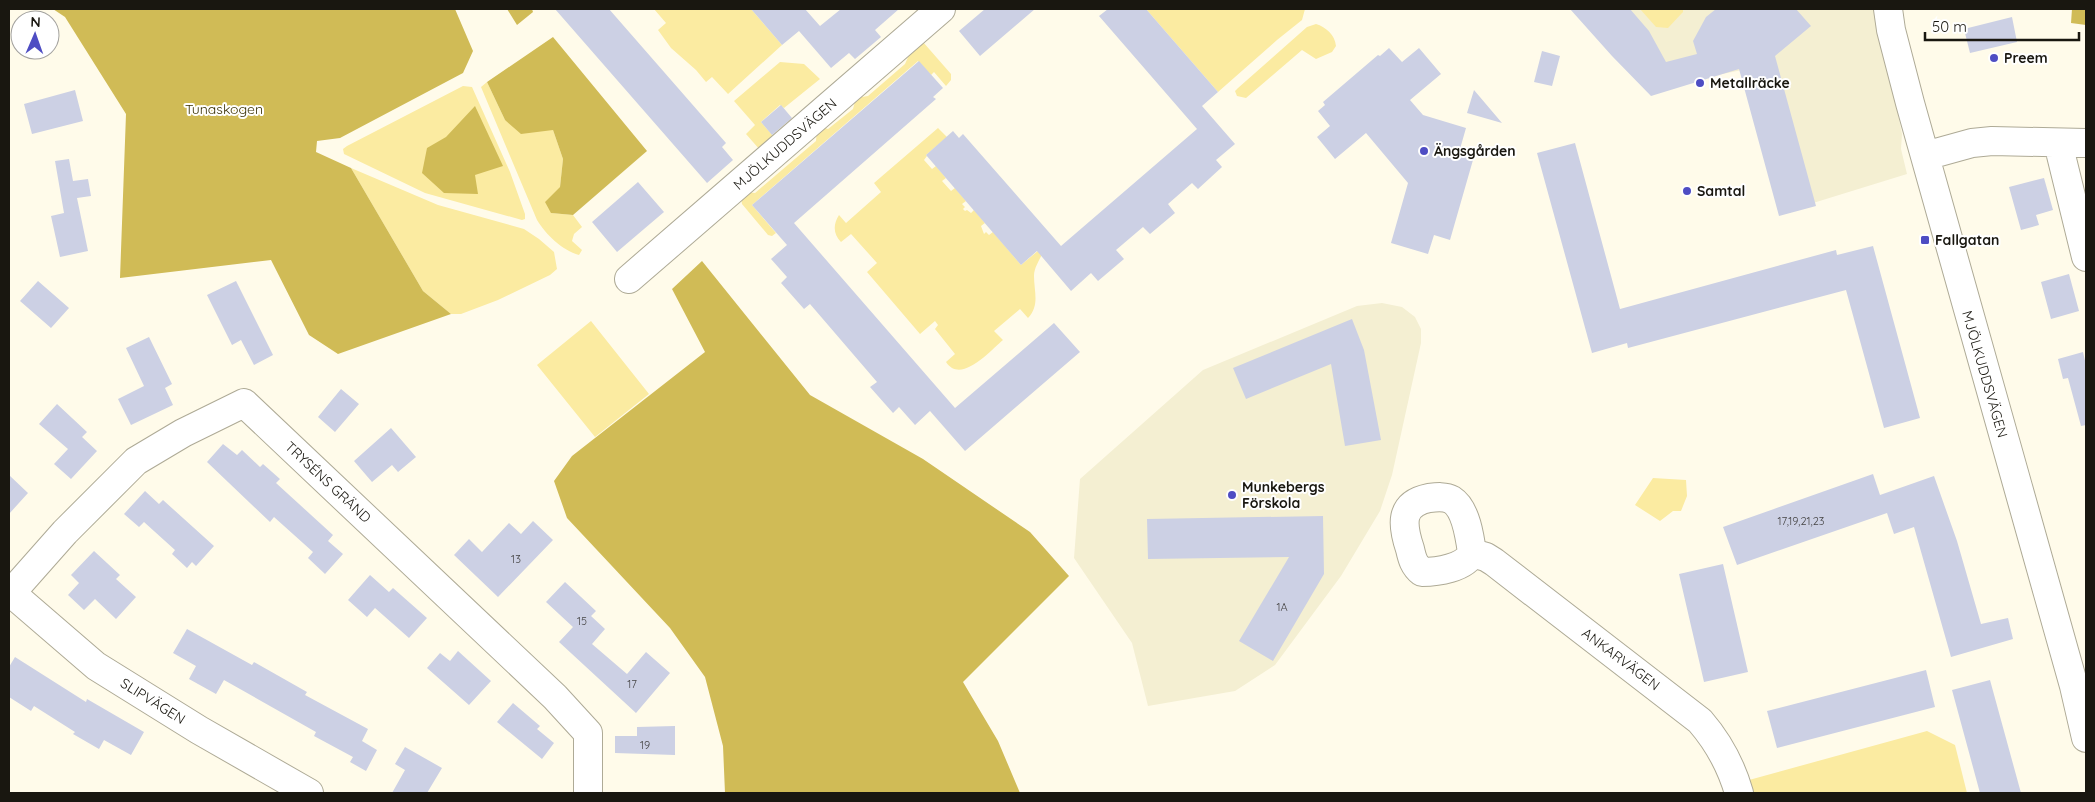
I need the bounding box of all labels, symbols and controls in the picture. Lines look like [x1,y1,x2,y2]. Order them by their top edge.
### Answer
north arrow [10,10,60,60]
scale bar [1925,10,2079,42]
text: N [30,13,41,31]
text: 50 m [1932,17,1967,36]
place label: Preem [2004,49,2048,67]
marker: Preem [1988,52,2000,64]
place label: Metallräcke [1710,74,1790,92]
marker: Metallräcke [1694,77,1706,89]
street label: MJÖLKUDDSVÄGEN [730,94,840,194]
park label: Tunaskogen [185,100,263,118]
place label: Ängsgården [1434,142,1516,160]
marker: Ängsgården [1418,145,1430,157]
place label: Samtal [1697,182,1745,200]
marker: Samtal [1681,185,1693,197]
place label: Fallgatan [1935,231,1999,249]
marker: Fallgatan [1919,234,1931,246]
street label: MJÖLKUDDSVÄGEN [1958,308,2012,440]
street label: TRYSÉNS GRÄND [281,438,375,526]
place label: Munkebergs Förskola [1242,478,1325,512]
marker: Munkebergs Förskola [1226,489,1238,501]
house number: 17,19,21,23 [1777,514,1825,528]
house number: 13 [511,552,521,566]
house number: 1A [1276,600,1288,614]
house number: 15 [577,614,587,628]
street label: ANKARVÄGEN [1578,624,1664,694]
street label: SLIPVÄGEN [117,674,189,728]
house number: 17 [627,677,637,691]
house number: 19 [640,738,650,752]

